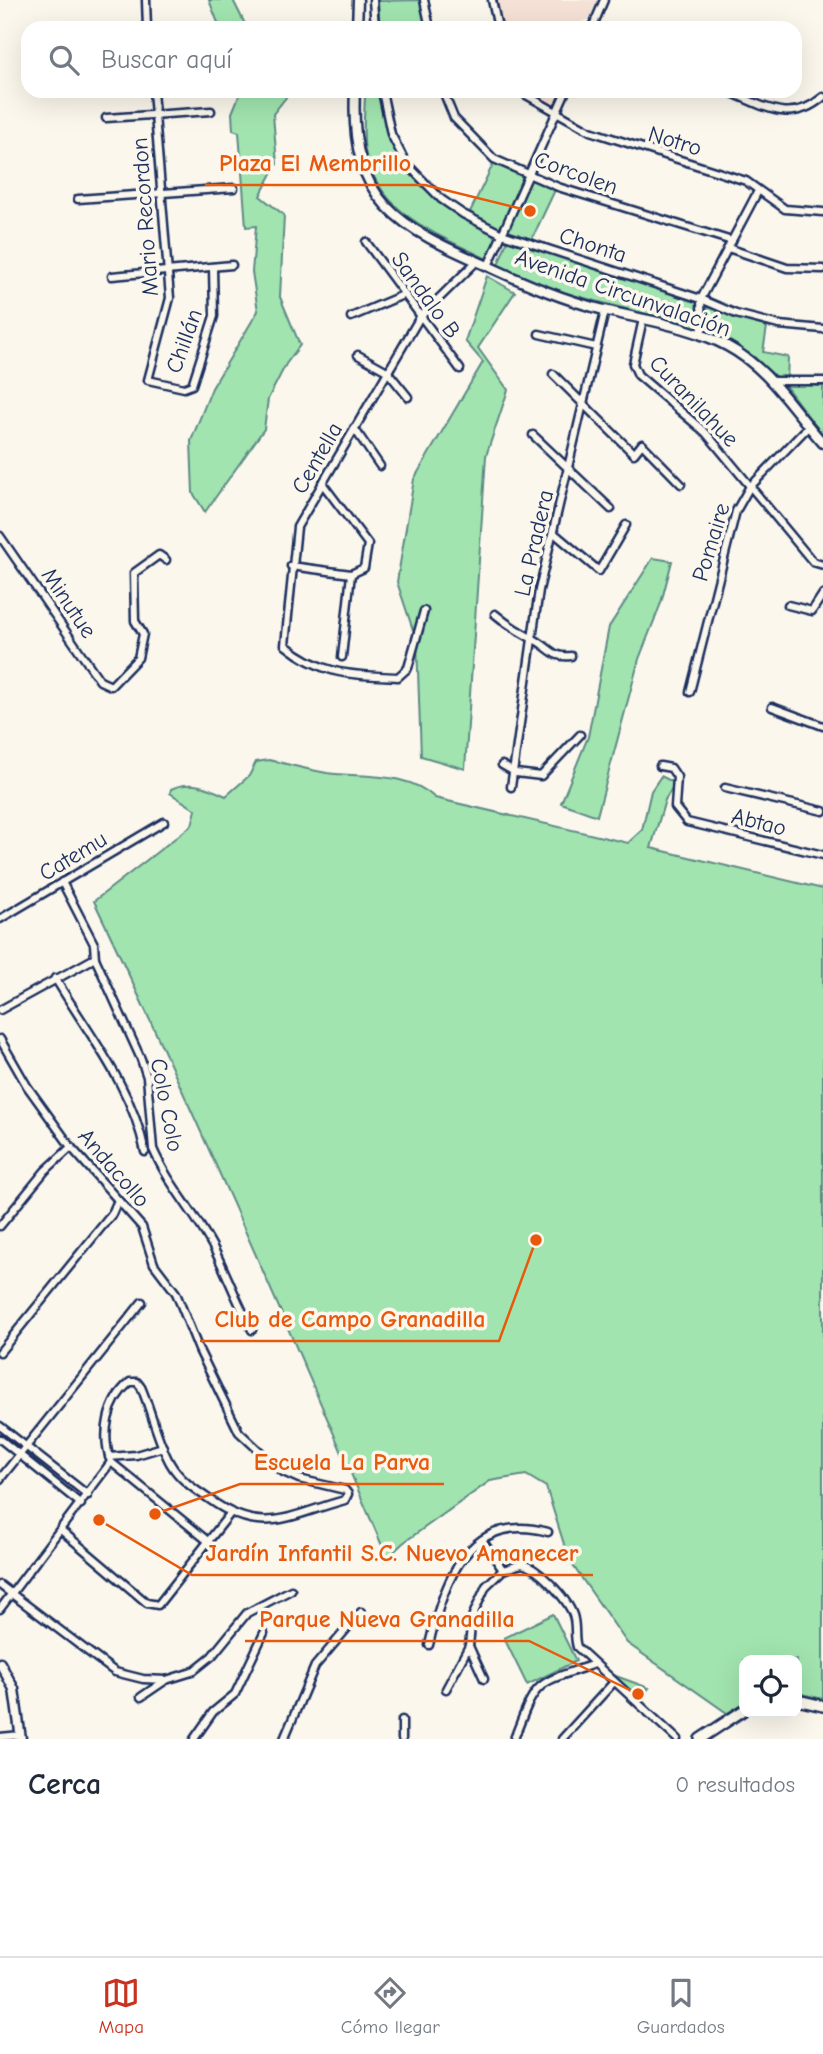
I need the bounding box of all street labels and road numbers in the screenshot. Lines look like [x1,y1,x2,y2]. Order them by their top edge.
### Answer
street label: Notro [645,120,705,162]
street label: Mario Recordon [126,137,164,297]
street label: Corcolen [530,145,622,201]
street label: Chonta [556,221,630,269]
street label: Avenida Circunvalación [512,243,734,343]
street label: Sandalo B [386,246,466,344]
street label: Chillán [160,305,208,377]
street label: Curanilahue [644,350,744,452]
street label: Centella [286,418,348,498]
street label: La Pradera [509,487,559,599]
street label: Pomaire [686,500,736,584]
street label: Minutue [36,563,102,643]
street label: Abtao [729,802,789,842]
street label: Catemu [34,825,112,887]
street label: Colo Colo [145,1056,189,1154]
street label: Andacollo [72,1123,156,1213]

